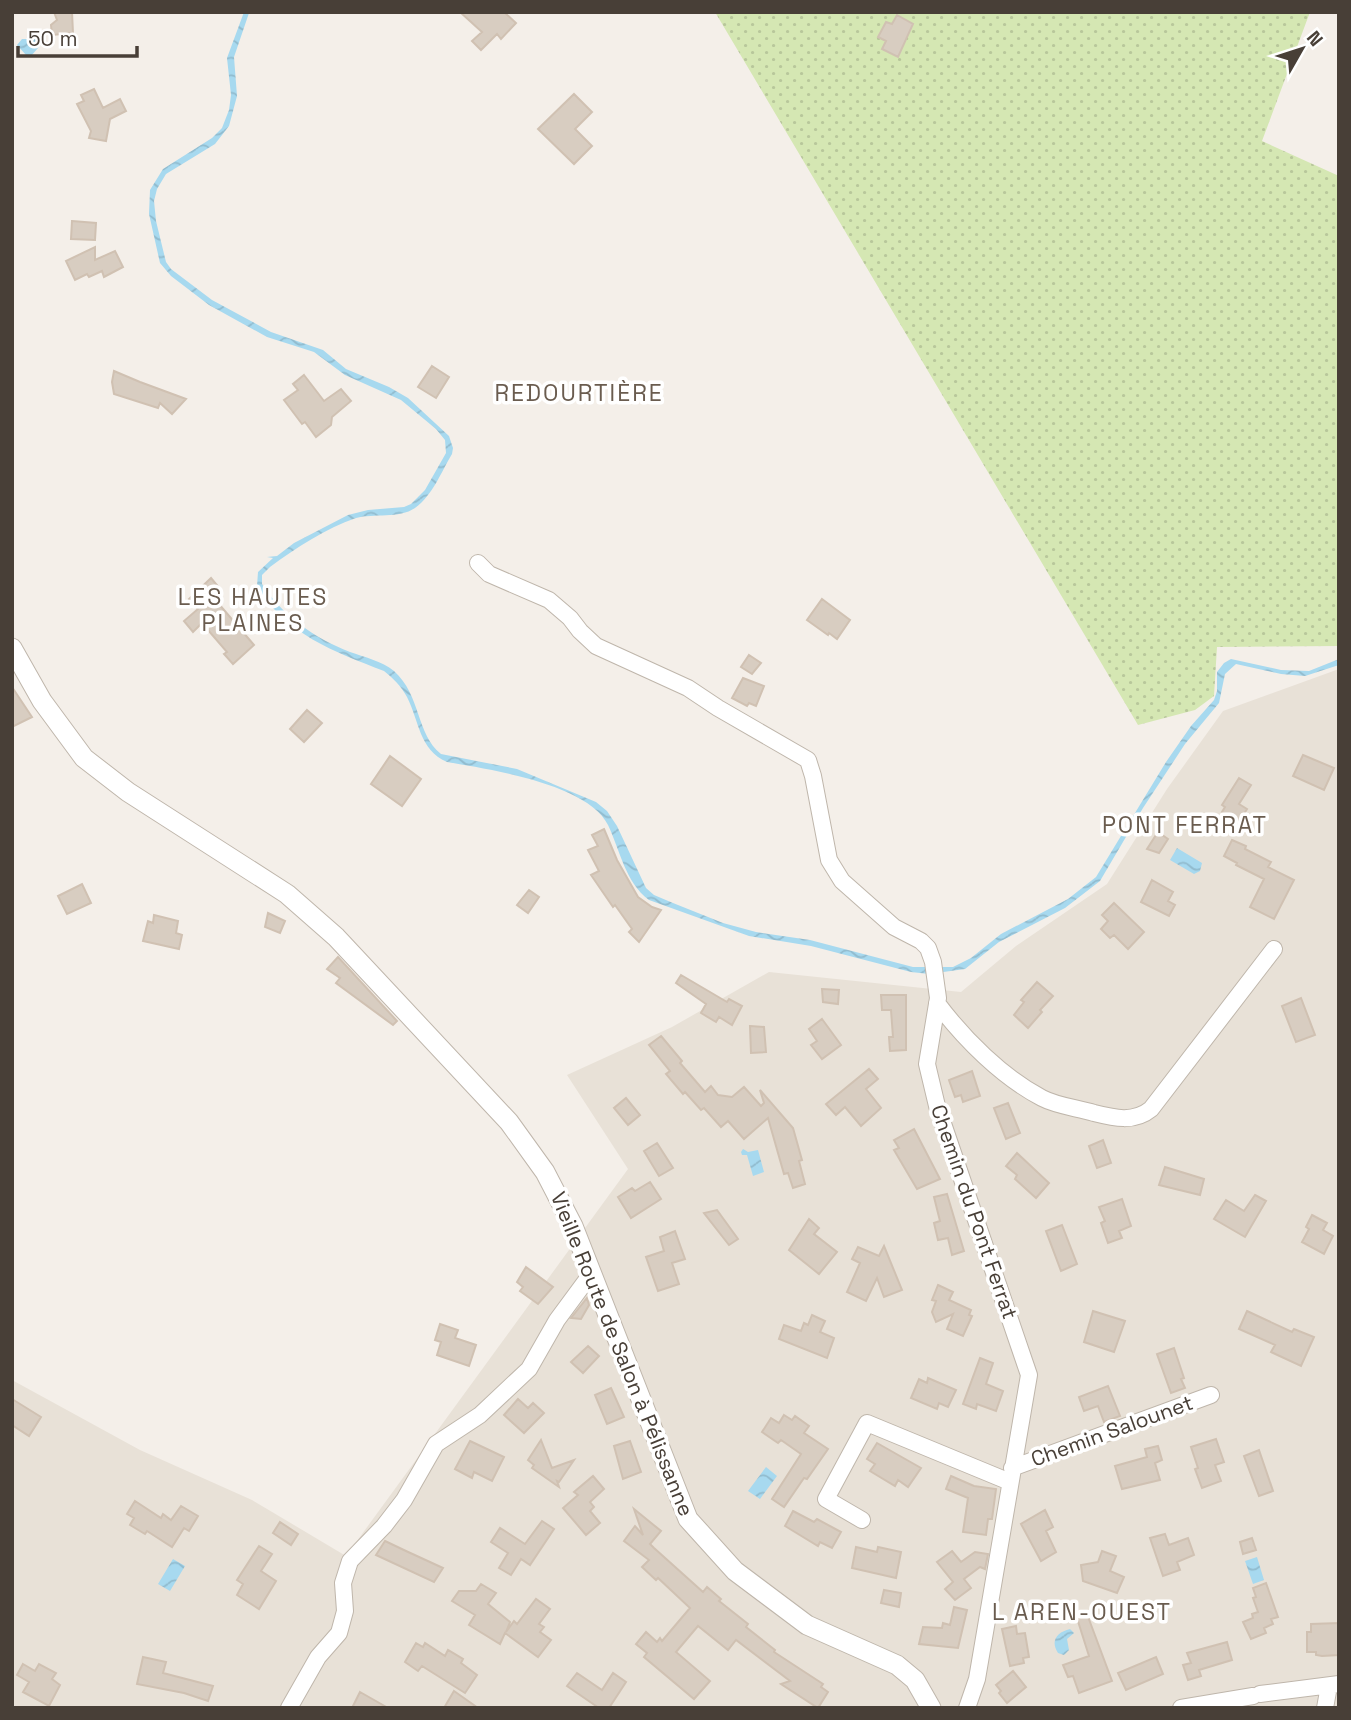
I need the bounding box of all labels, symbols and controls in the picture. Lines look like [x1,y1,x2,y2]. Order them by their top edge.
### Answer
scale bar [18,14,136,58]
north arrow [1267,14,1337,84]
text: 50 m [28,25,78,52]
text: N [1301,26,1329,51]
district label: REDOURTIÈRE [494,378,664,408]
district label: LES HAUTES PLAINES [178,582,328,638]
district label: PONT FERRAT [1102,810,1268,840]
street label: Chemin du Pont Ferrat [925,1101,1024,1323]
street label: Vieille Route de Salon à Pélissanne [545,1188,700,1520]
street label: Chemin Salounet [1027,1389,1197,1472]
district label: L AREN-OUEST [992,1597,1172,1627]

